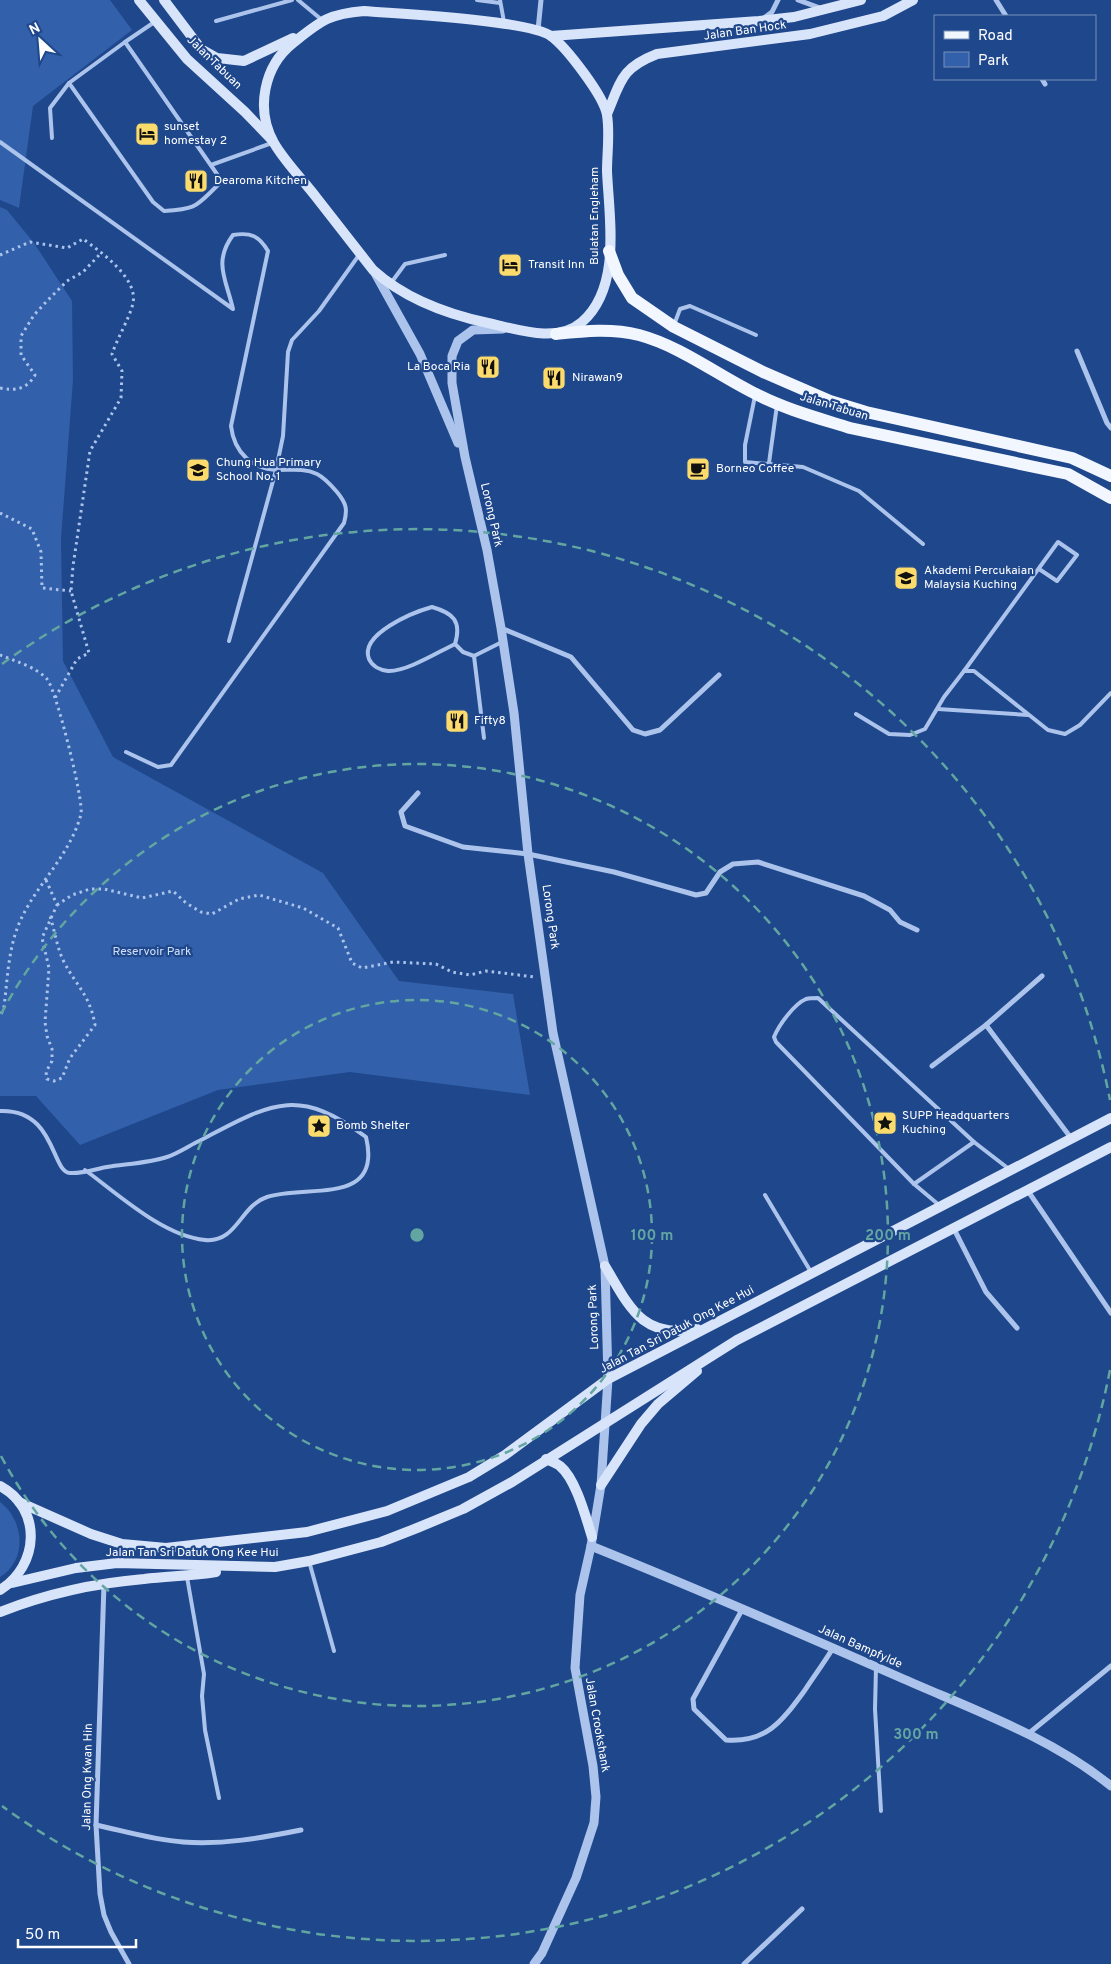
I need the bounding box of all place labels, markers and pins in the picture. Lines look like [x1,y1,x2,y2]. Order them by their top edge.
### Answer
place label: sunset homestay 2 [164,119,227,149]
hotel icon: sunset homestay 2 [134,121,160,147]
restaurant icon: Dearoma Kitchen [183,168,209,194]
place label: Dearoma Kitchen [214,173,307,189]
hotel icon: Transit Inn [497,252,523,278]
place label: Transit Inn [528,257,585,273]
restaurant icon: La Boca Ria [475,354,501,380]
place label: La Boca Ria [407,359,470,375]
restaurant icon: Nirawan9 [541,365,567,391]
place label: Nirawan9 [572,370,623,386]
place label: Chung Hua Primary School No. 1 [216,455,321,485]
cafe icon: Borneo Coffee [685,456,711,482]
school or university icon: Chung Hua Primary School No. 1 [185,457,211,483]
place label: Borneo Coffee [716,461,794,477]
place label: Akademi Percukaian Malaysia Kuching [924,563,1034,593]
school or university icon: Akademi Percukaian Malaysia Kuching [893,565,919,591]
restaurant icon: Fifty8 [444,708,470,734]
place label: Fifty8 [474,713,506,729]
place label: SUPP Headquarters Kuching [902,1108,1010,1138]
place icon: SUPP Headquarters Kuching [872,1110,898,1136]
place icon: Bomb Shelter [306,1113,332,1139]
place label: Bomb Shelter [336,1118,410,1134]
centre of rings [408,1226,426,1244]

